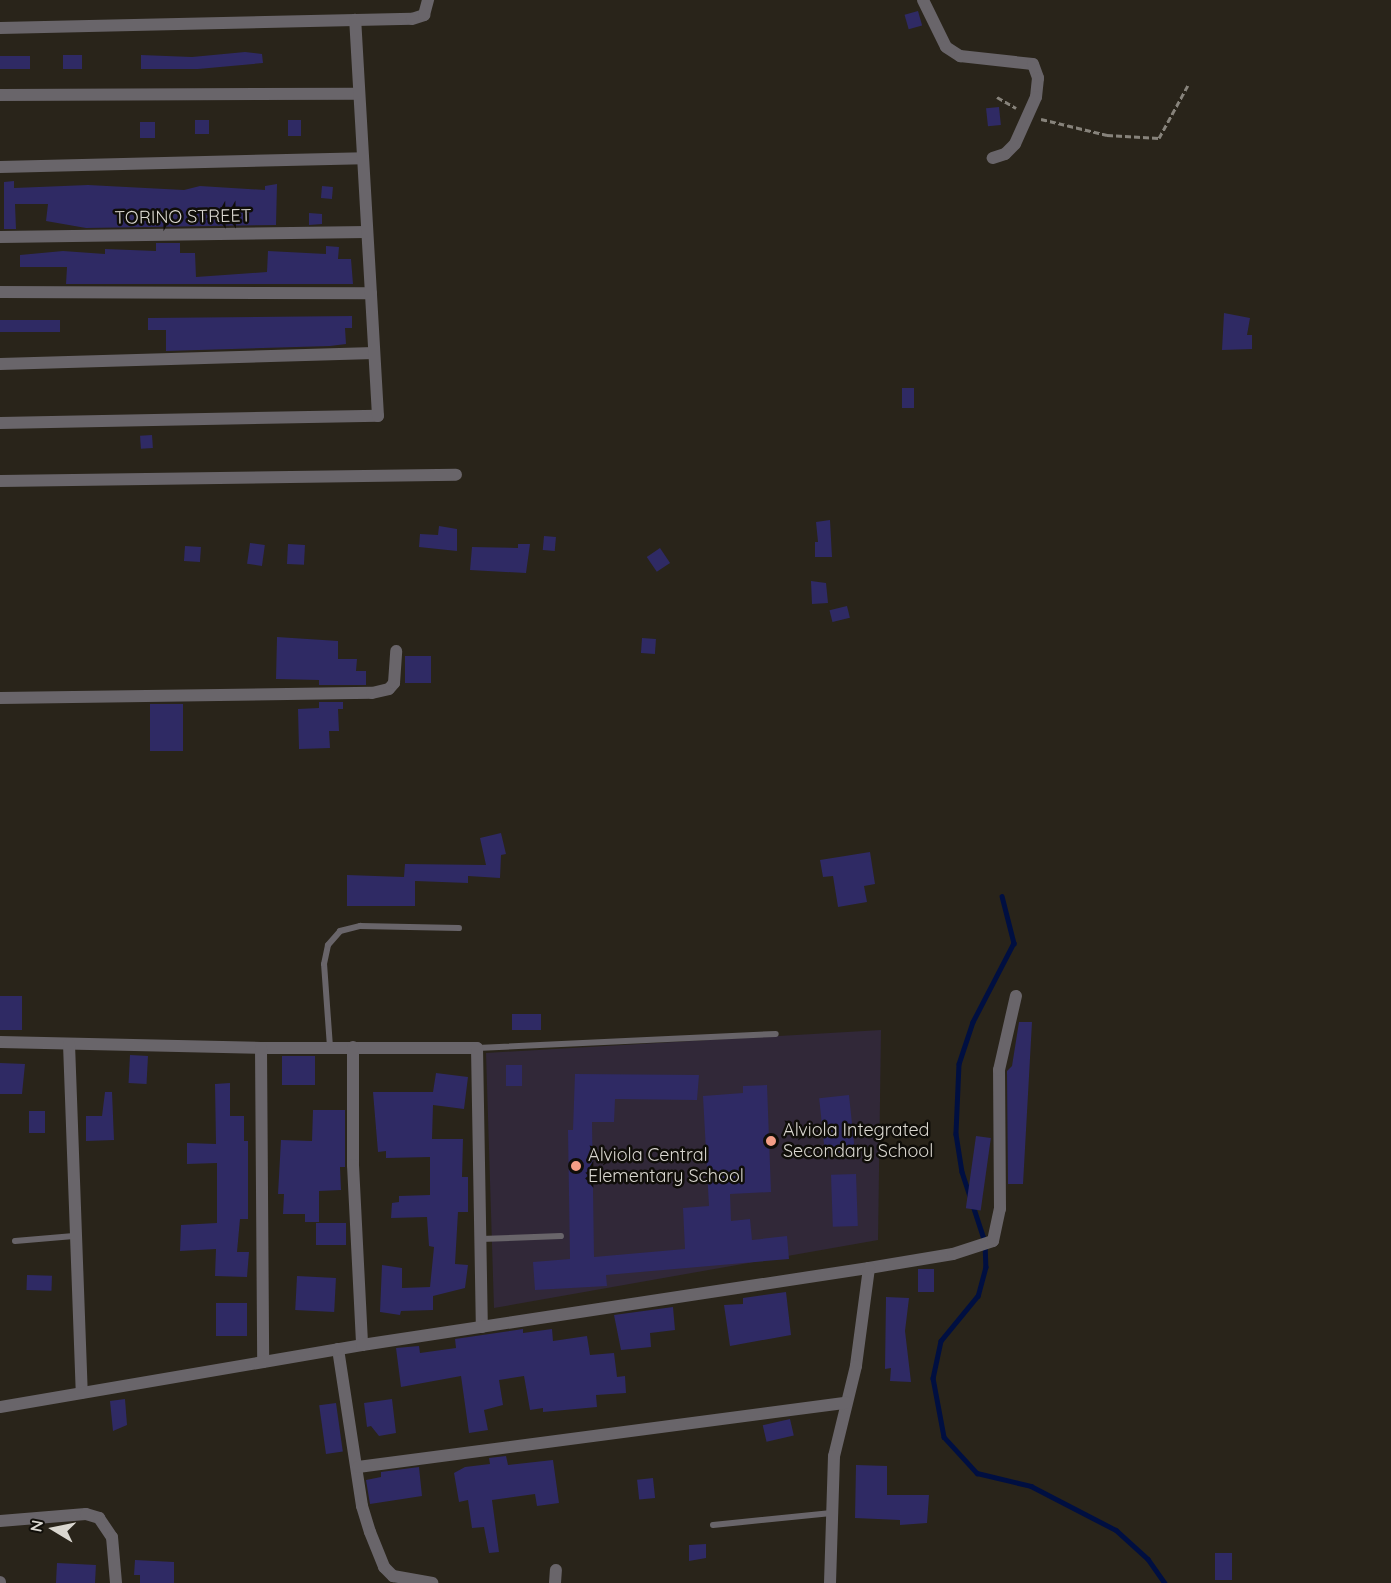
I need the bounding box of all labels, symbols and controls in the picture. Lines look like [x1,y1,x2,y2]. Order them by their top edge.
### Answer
street label: TORINO STREET [114,205,252,229]
place label: Alviola Integrated Secondary School [783,1120,933,1162]
marker: Alviola Integrated Secondary School [764,1134,778,1148]
place label: Alviola Central Elementary School [588,1145,744,1188]
marker: Alviola Central Elementary School [569,1159,583,1173]
north arrow [24,1499,84,1559]
text: N [25,1518,47,1533]

